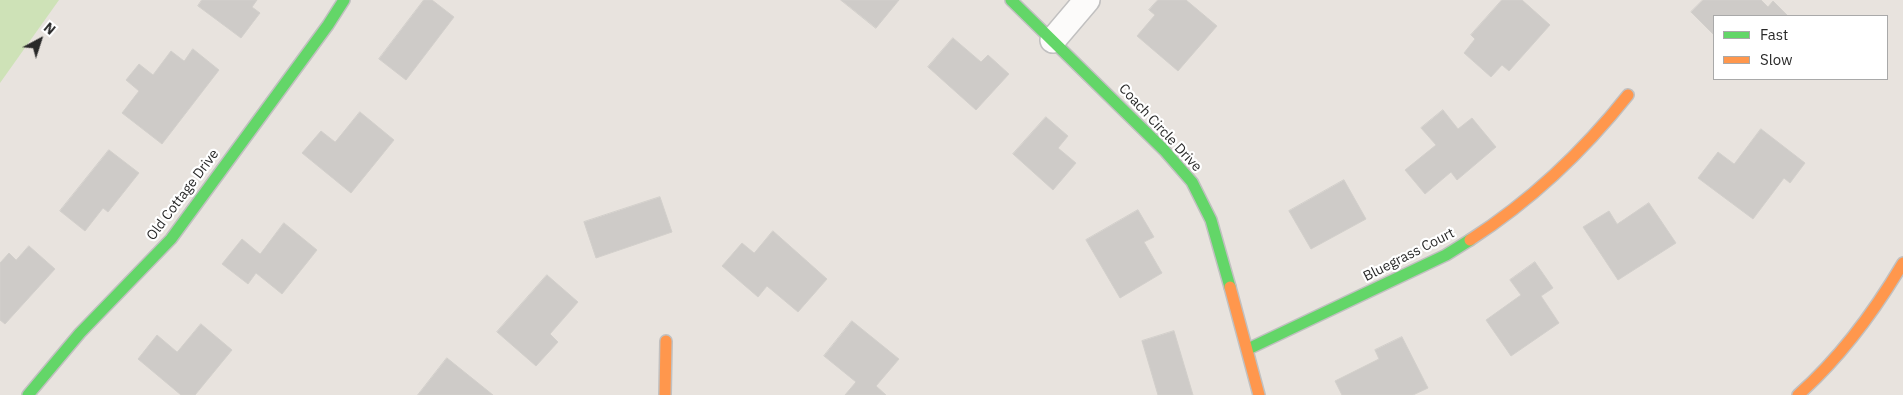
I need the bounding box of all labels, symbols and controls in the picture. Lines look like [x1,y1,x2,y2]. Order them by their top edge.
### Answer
north arrow [15,15,65,65]
legend [1713,15,1888,80]
text: N [40,18,59,39]
text: Fast [1760,25,1788,44]
text: Slow [1760,50,1793,69]
street label: Coach Circle Drive [1115,81,1205,175]
street label: Old Cottage Drive [143,146,223,244]
street label: Bluegrass Court [1361,225,1457,285]

